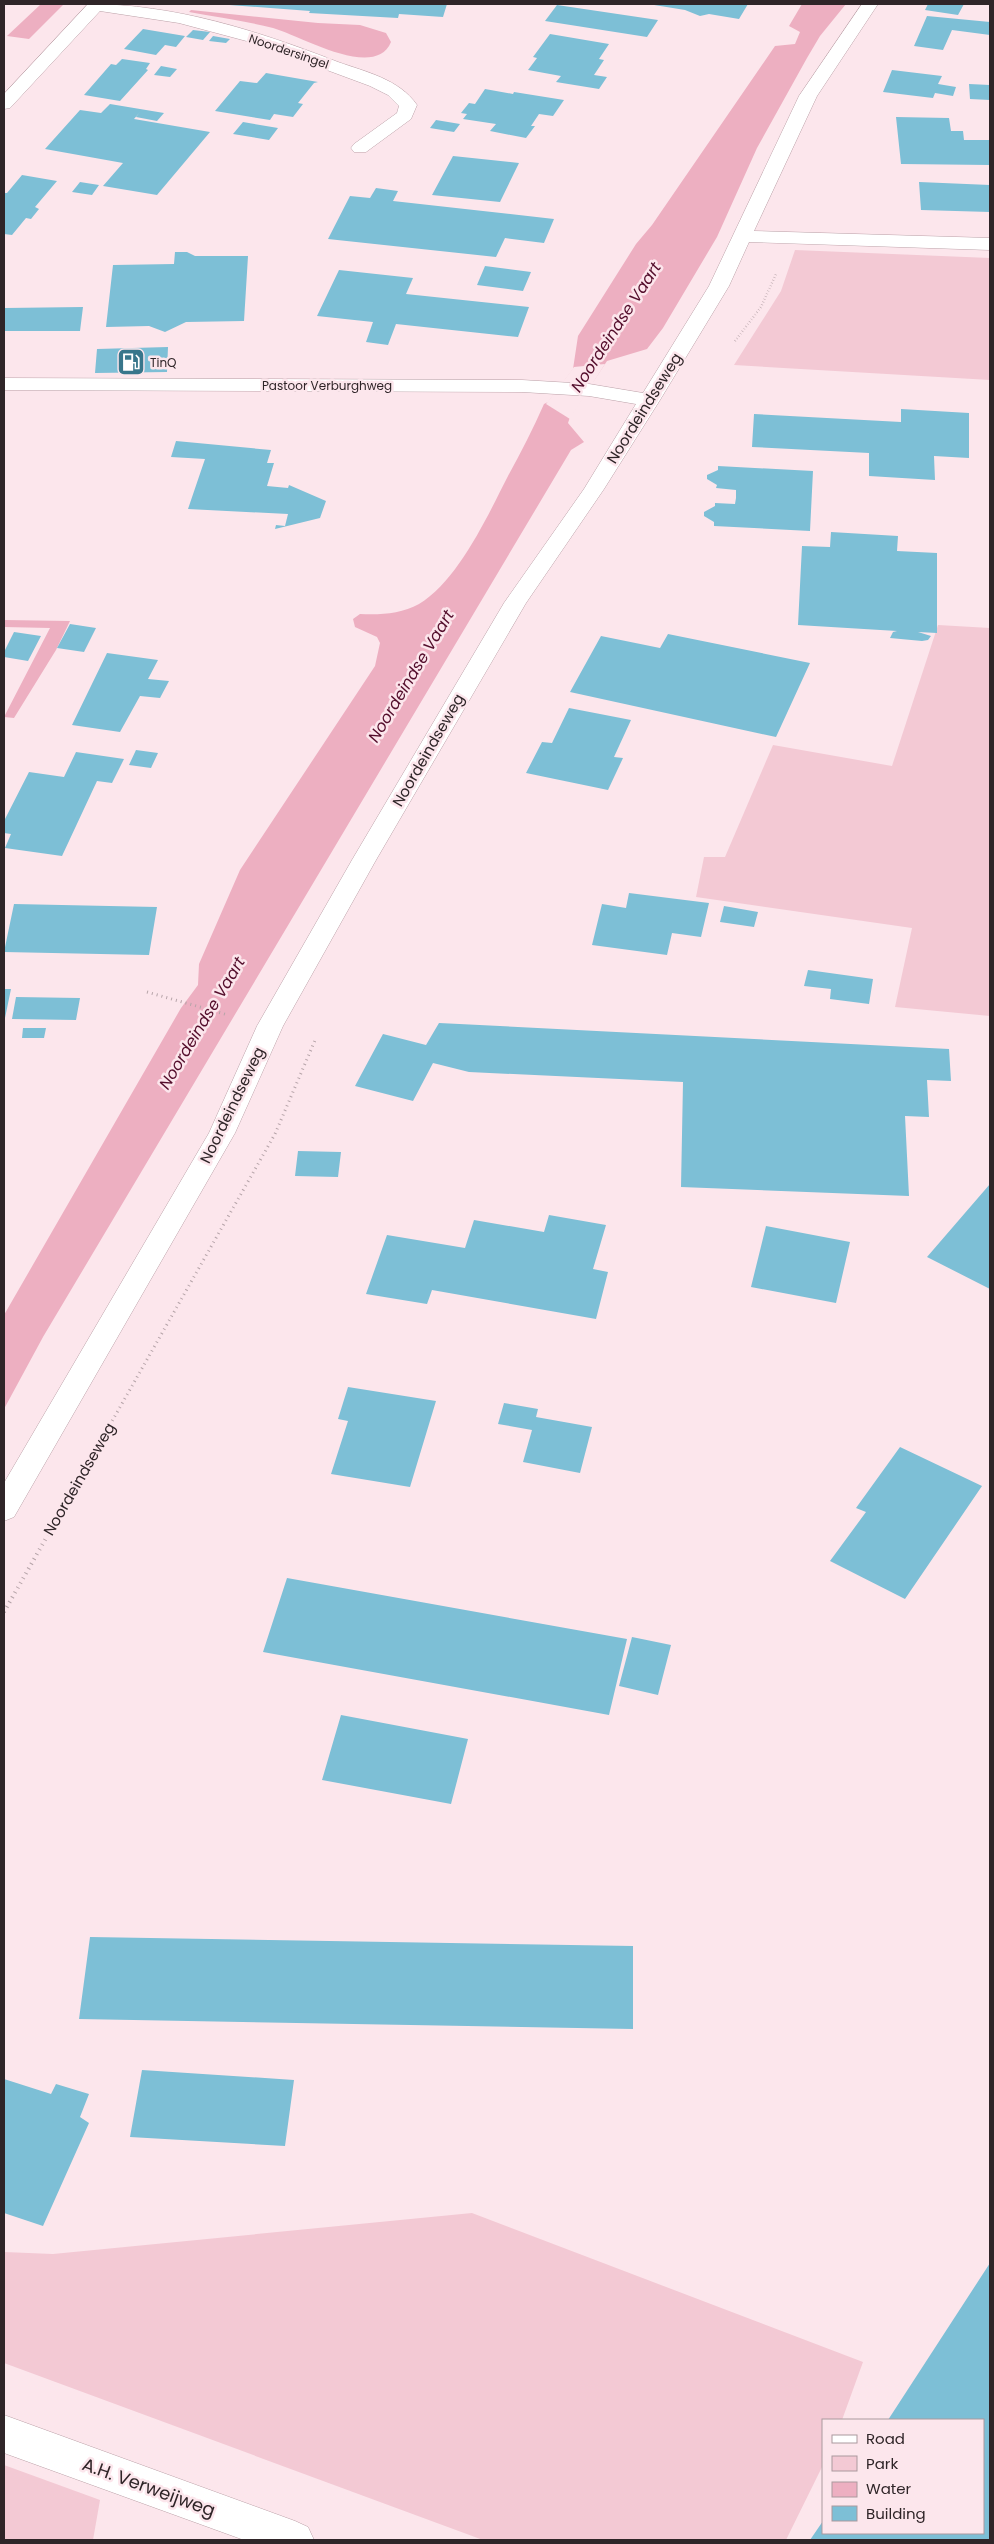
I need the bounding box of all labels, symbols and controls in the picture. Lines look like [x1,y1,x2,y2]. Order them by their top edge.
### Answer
street label: Noordersingel [247,29,331,73]
water label: Noordeindse Vaart [565,257,667,396]
fuel station icon: TinQ [116,347,146,377]
street label: Noordeindseweg [601,349,687,467]
place label: TinQ [150,354,177,371]
street label: Pastoor Verburghweg [262,377,392,394]
water label: Noordeindse Vaart [362,604,460,747]
street label: Noordeindseweg [387,690,469,810]
water label: Noordeindse Vaart [153,951,251,1094]
street label: Noordeindseweg [195,1043,269,1167]
street label: Noordeindseweg [38,1419,120,1539]
legend [822,2419,984,2534]
text: Road [866,2428,905,2449]
street label: A.H. Verweijweg [79,2451,219,2523]
text: Park [866,2453,898,2474]
text: Water [866,2478,912,2499]
text: Building [866,2503,926,2524]

